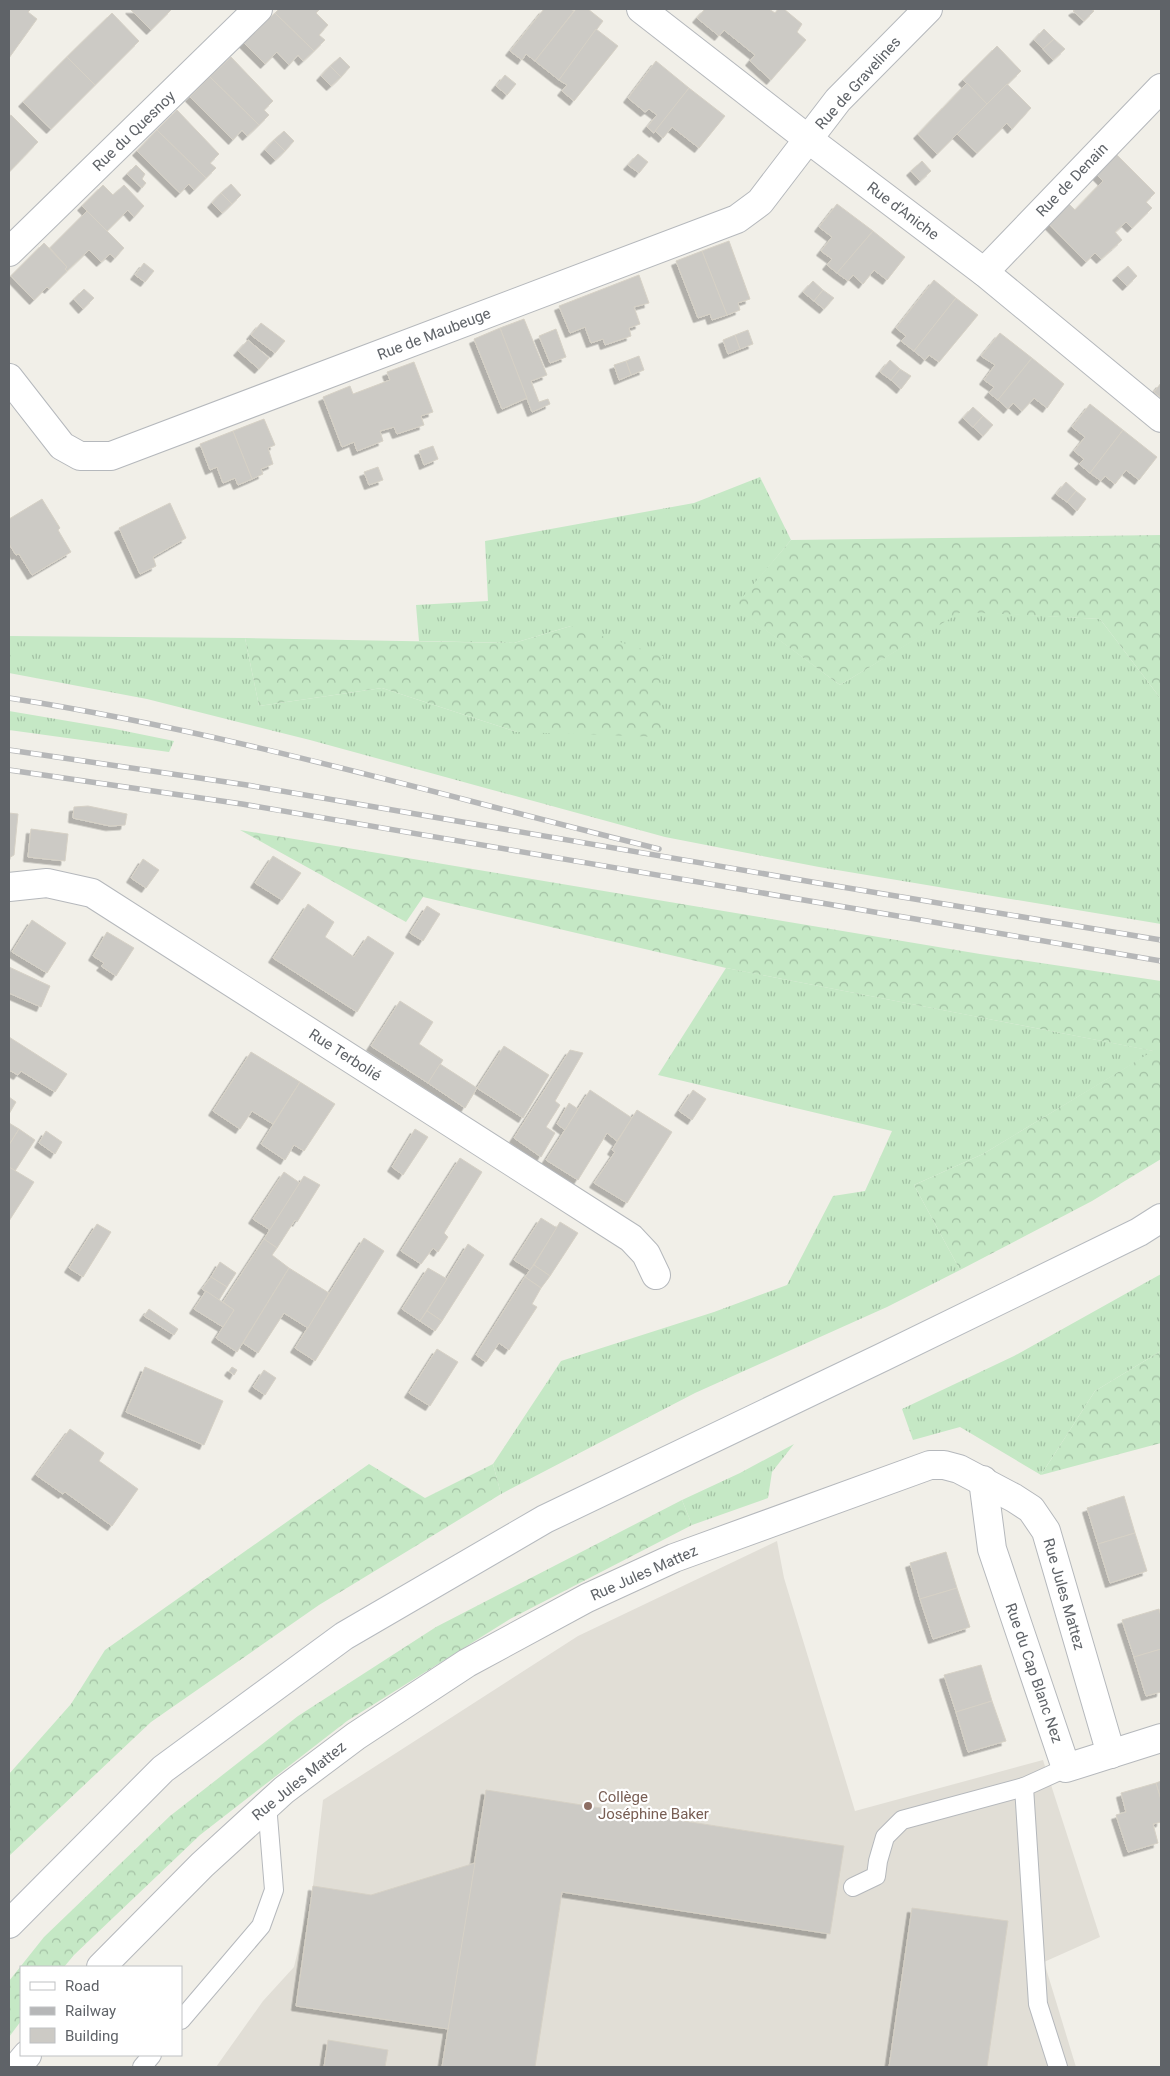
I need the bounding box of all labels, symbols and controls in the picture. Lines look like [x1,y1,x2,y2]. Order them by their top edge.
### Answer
street label: Rue de Gravelines [812,33,904,133]
street label: Rue du Quesnoy [89,87,179,175]
street label: Rue de Denain [1032,139,1112,221]
street label: Rue d'Aniche [864,178,942,244]
street label: Rue de Maubeuge [375,304,493,364]
street label: Rue Terbolié [306,1025,384,1085]
street label: Rue Jules Mattez [1039,1536,1089,1652]
street label: Rue Jules Mattez [588,1541,700,1605]
street label: Rue du Cap Blanc Nez [1002,1601,1066,1745]
street label: Rue Jules Mattez [249,1738,349,1824]
place label: Collège Joséphine Baker [598,1788,709,1823]
marker: Collège Joséphine Baker [582,1800,594,1812]
legend [20,1966,182,2056]
text: Road [65,1977,99,1995]
text: Railway [65,2002,116,2020]
text: Building [65,2027,119,2045]

